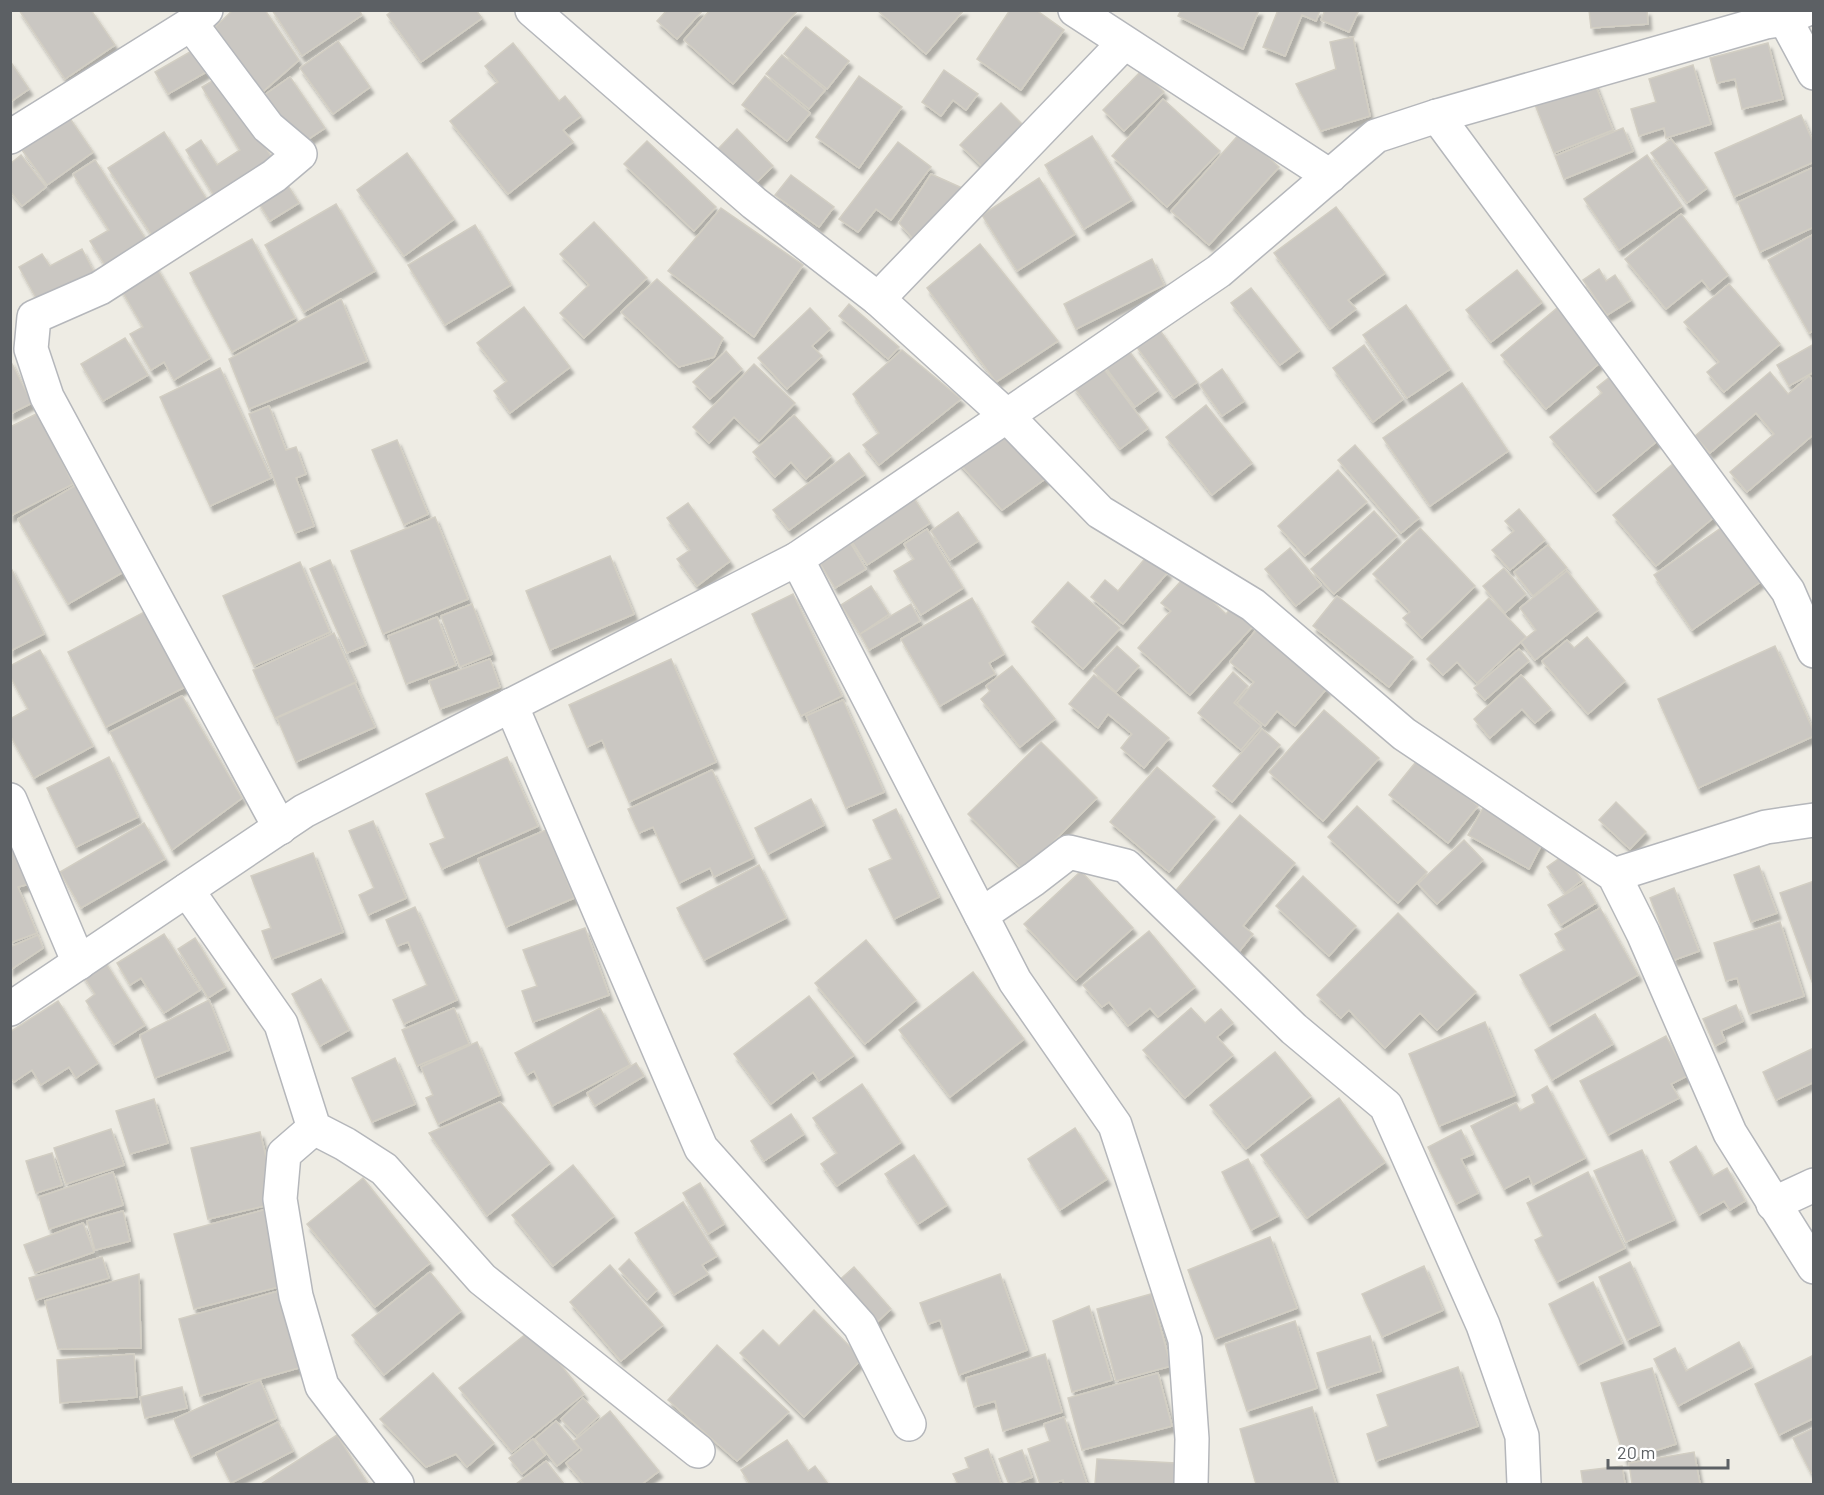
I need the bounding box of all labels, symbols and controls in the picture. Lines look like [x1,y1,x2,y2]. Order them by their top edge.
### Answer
scale bar [1608,1432,1728,1470]
text: 20 m [1617,1441,1655,1463]

